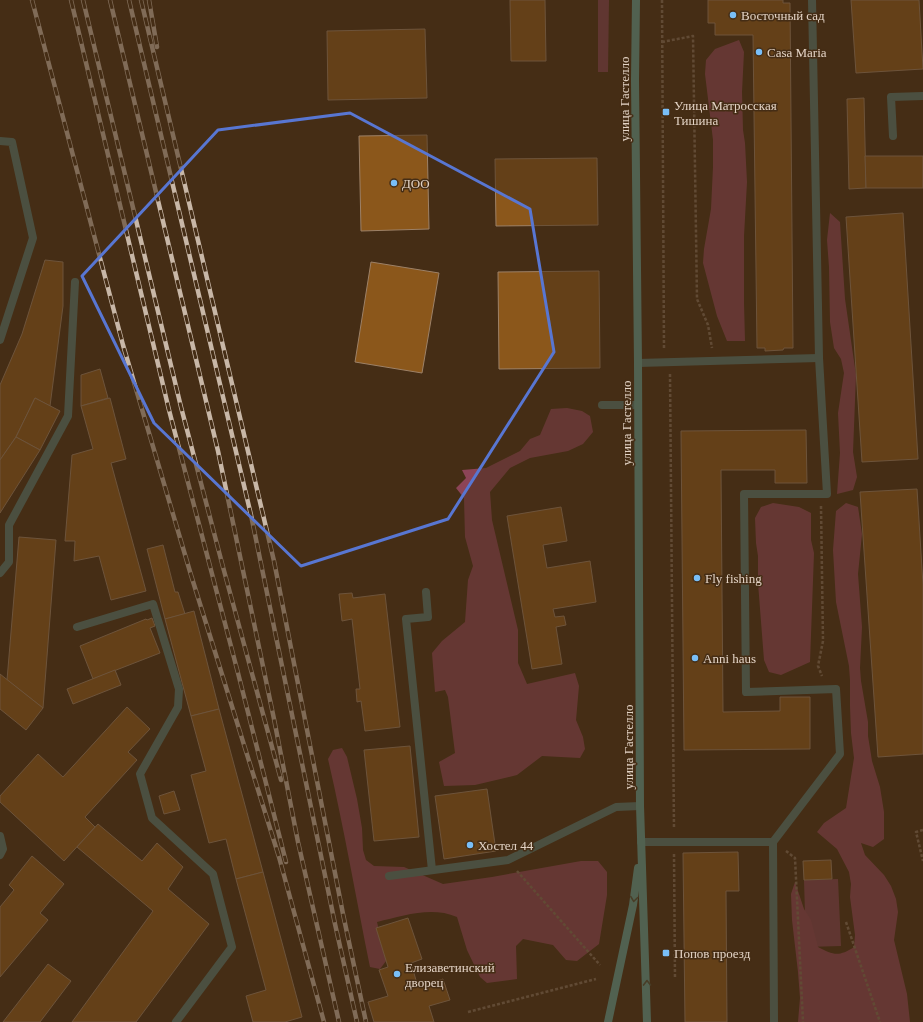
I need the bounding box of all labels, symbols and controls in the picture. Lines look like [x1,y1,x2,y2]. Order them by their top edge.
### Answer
place label: Восточный сад [741,8,825,23]
marker: Восточный сад [728,10,738,20]
place label: Casa Maria [767,45,827,60]
marker: Casa Maria [754,47,764,57]
street label: улица Гастелло [617,56,632,142]
place label: Улица Матросская Тишина [674,98,777,128]
marker: Улица Матросская Тишина [661,107,671,117]
place label: ДОО [402,176,430,191]
marker: ДОО [389,178,399,188]
street label: улица Гастелло [619,380,634,466]
place label: Fly fishing [705,571,762,586]
marker: Fly fishing [692,573,702,583]
place label: Anni haus [703,651,756,666]
marker: Anni haus [690,653,700,663]
street label: улица Гастелло [621,704,636,790]
place label: Хостел 44 [478,838,534,853]
marker: Хостел 44 [465,840,475,850]
one-way arrow [629,896,638,902]
place label: Попов проезд [674,946,751,961]
marker: Попов проезд [661,948,671,958]
place label: Елизаветинский дворец [405,960,495,990]
marker: Елизаветинский дворец [392,969,402,979]
one-way arrow [642,980,651,986]

